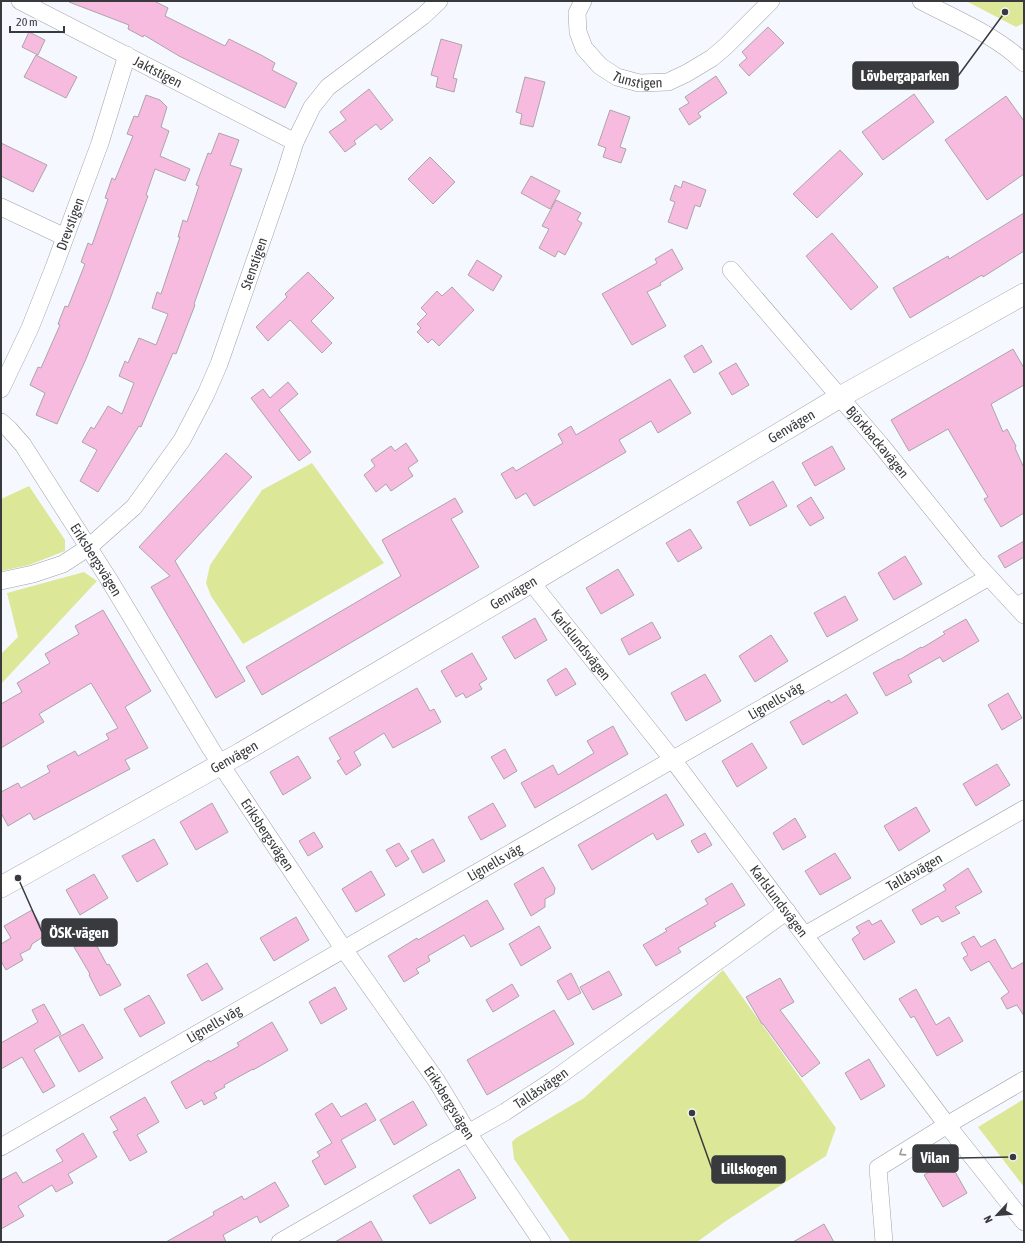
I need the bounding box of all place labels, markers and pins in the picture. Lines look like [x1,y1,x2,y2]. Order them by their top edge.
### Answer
callout: Lövbergaparken [853,62,958,89]
callout: ÖSK-vägen [42,919,117,946]
callout: Vilan [913,1145,958,1172]
callout: Lillskogen [712,1156,785,1183]

